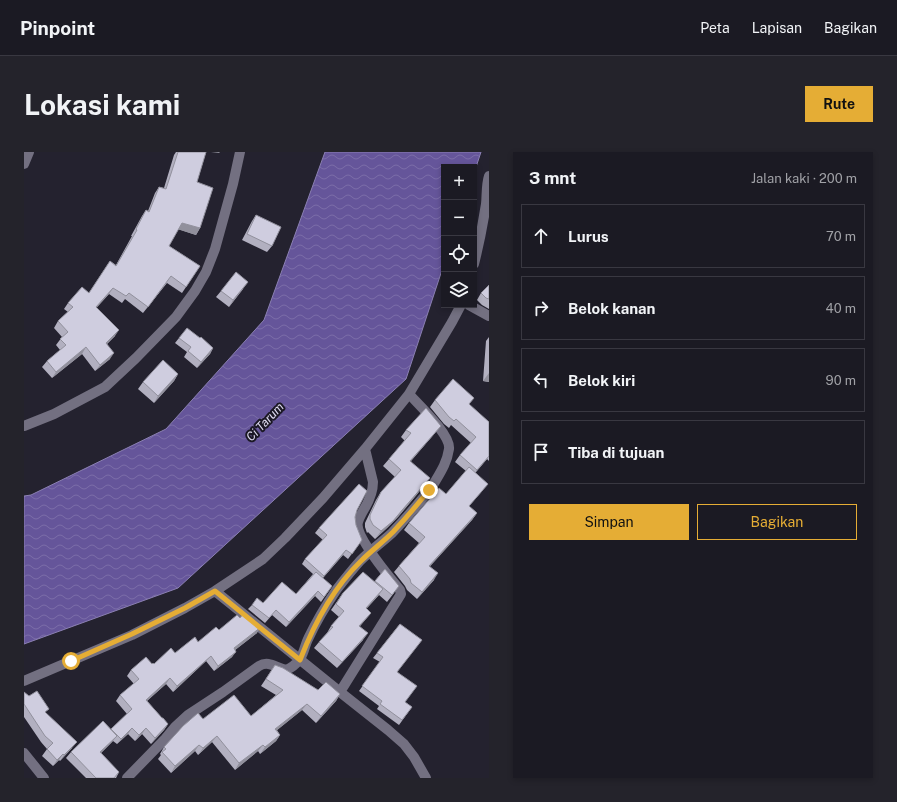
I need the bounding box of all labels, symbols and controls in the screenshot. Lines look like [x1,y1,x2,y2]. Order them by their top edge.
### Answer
text: Pinpoint [20,17,95,39]
text: Peta [700,20,730,36]
text: Lapisan [752,20,802,36]
text: Bagikan [824,20,877,36]
button: Rute [805,86,873,122]
text: Lokasi kami [24,88,180,121]
map controls [441,164,477,308]
button: + [441,164,477,200]
text: 3 mnt [529,168,576,188]
text: Jalan kaki · 200 m [751,171,857,186]
button: − [441,200,477,236]
icon: ahead [530,225,552,247]
text: Lurus [568,228,609,245]
text: 70 m [826,229,856,244]
button: locate [441,236,477,272]
button: layers [441,272,477,308]
icon: right [530,297,552,319]
text: Belok kanan [568,300,655,317]
text: 40 m [825,301,856,316]
icon: left [530,369,552,391]
text: Belok kiri [568,372,635,389]
text: 90 m [826,373,856,388]
water label: Ci Tarum [243,400,287,444]
icon: arrive [530,441,552,463]
text: Tiba di tujuan [568,444,664,461]
route end [420,481,438,499]
button: Simpan [529,504,689,540]
button: Bagikan [697,504,857,540]
route start [62,652,80,670]

